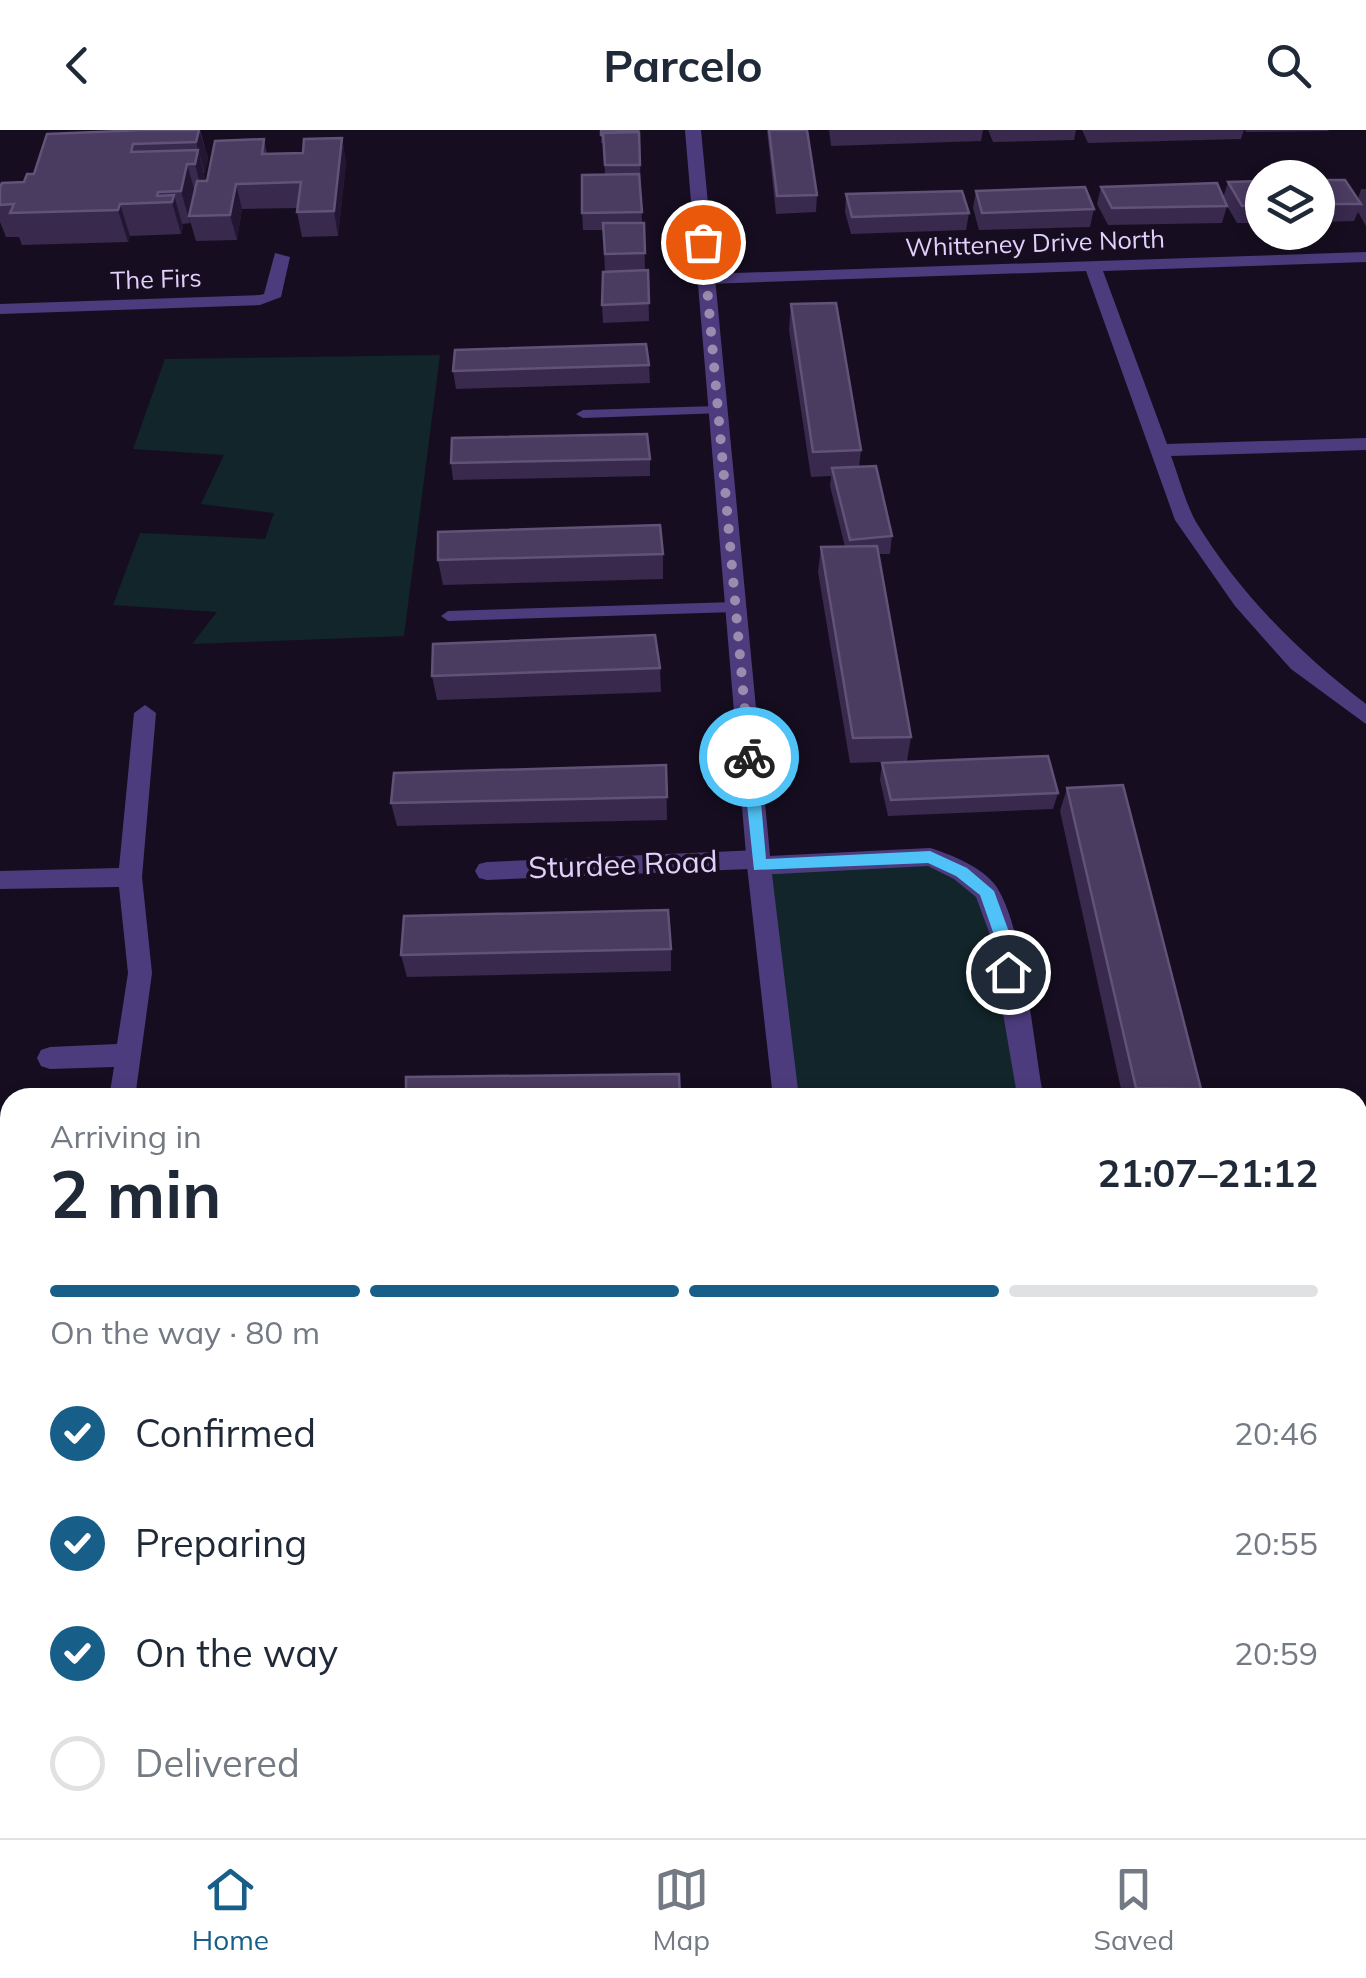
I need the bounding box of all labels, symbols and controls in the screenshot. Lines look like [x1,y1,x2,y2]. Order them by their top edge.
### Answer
text: Parcelo [603,37,763,93]
icon: back [50,38,105,93]
icon: search [1261,38,1316,93]
map controls [1245,160,1335,250]
button: layers [1245,160,1335,250]
pin [661,200,746,285]
icon: bag [676,215,731,270]
street label: Whitteney Drive North [905,222,1165,263]
street label: The Firs [110,261,202,296]
courier [699,707,799,807]
icon: bike [722,730,777,785]
street label: Sturdee Road [528,842,718,886]
pin [966,930,1051,1015]
icon: home [981,945,1036,1000]
text: Arriving in [50,1116,202,1156]
text: 21:07–21:12 [1098,1149,1318,1197]
text: 2 min [50,1153,221,1234]
text: On the way · 80 m [50,1312,320,1352]
icon: check [50,1406,105,1461]
text: Confirmed [135,1409,316,1457]
text: 20:46 [1234,1413,1318,1453]
icon: check [50,1516,105,1571]
text: Preparing [135,1519,307,1567]
text: 20:55 [1234,1523,1318,1563]
icon: check [50,1626,105,1681]
text: On the way [135,1629,338,1677]
text: 20:59 [1234,1633,1318,1673]
text: Delivered [135,1739,300,1787]
tab: Home [192,1862,269,1957]
tab: Map [652,1862,710,1957]
tab: Saved [1093,1862,1174,1957]

